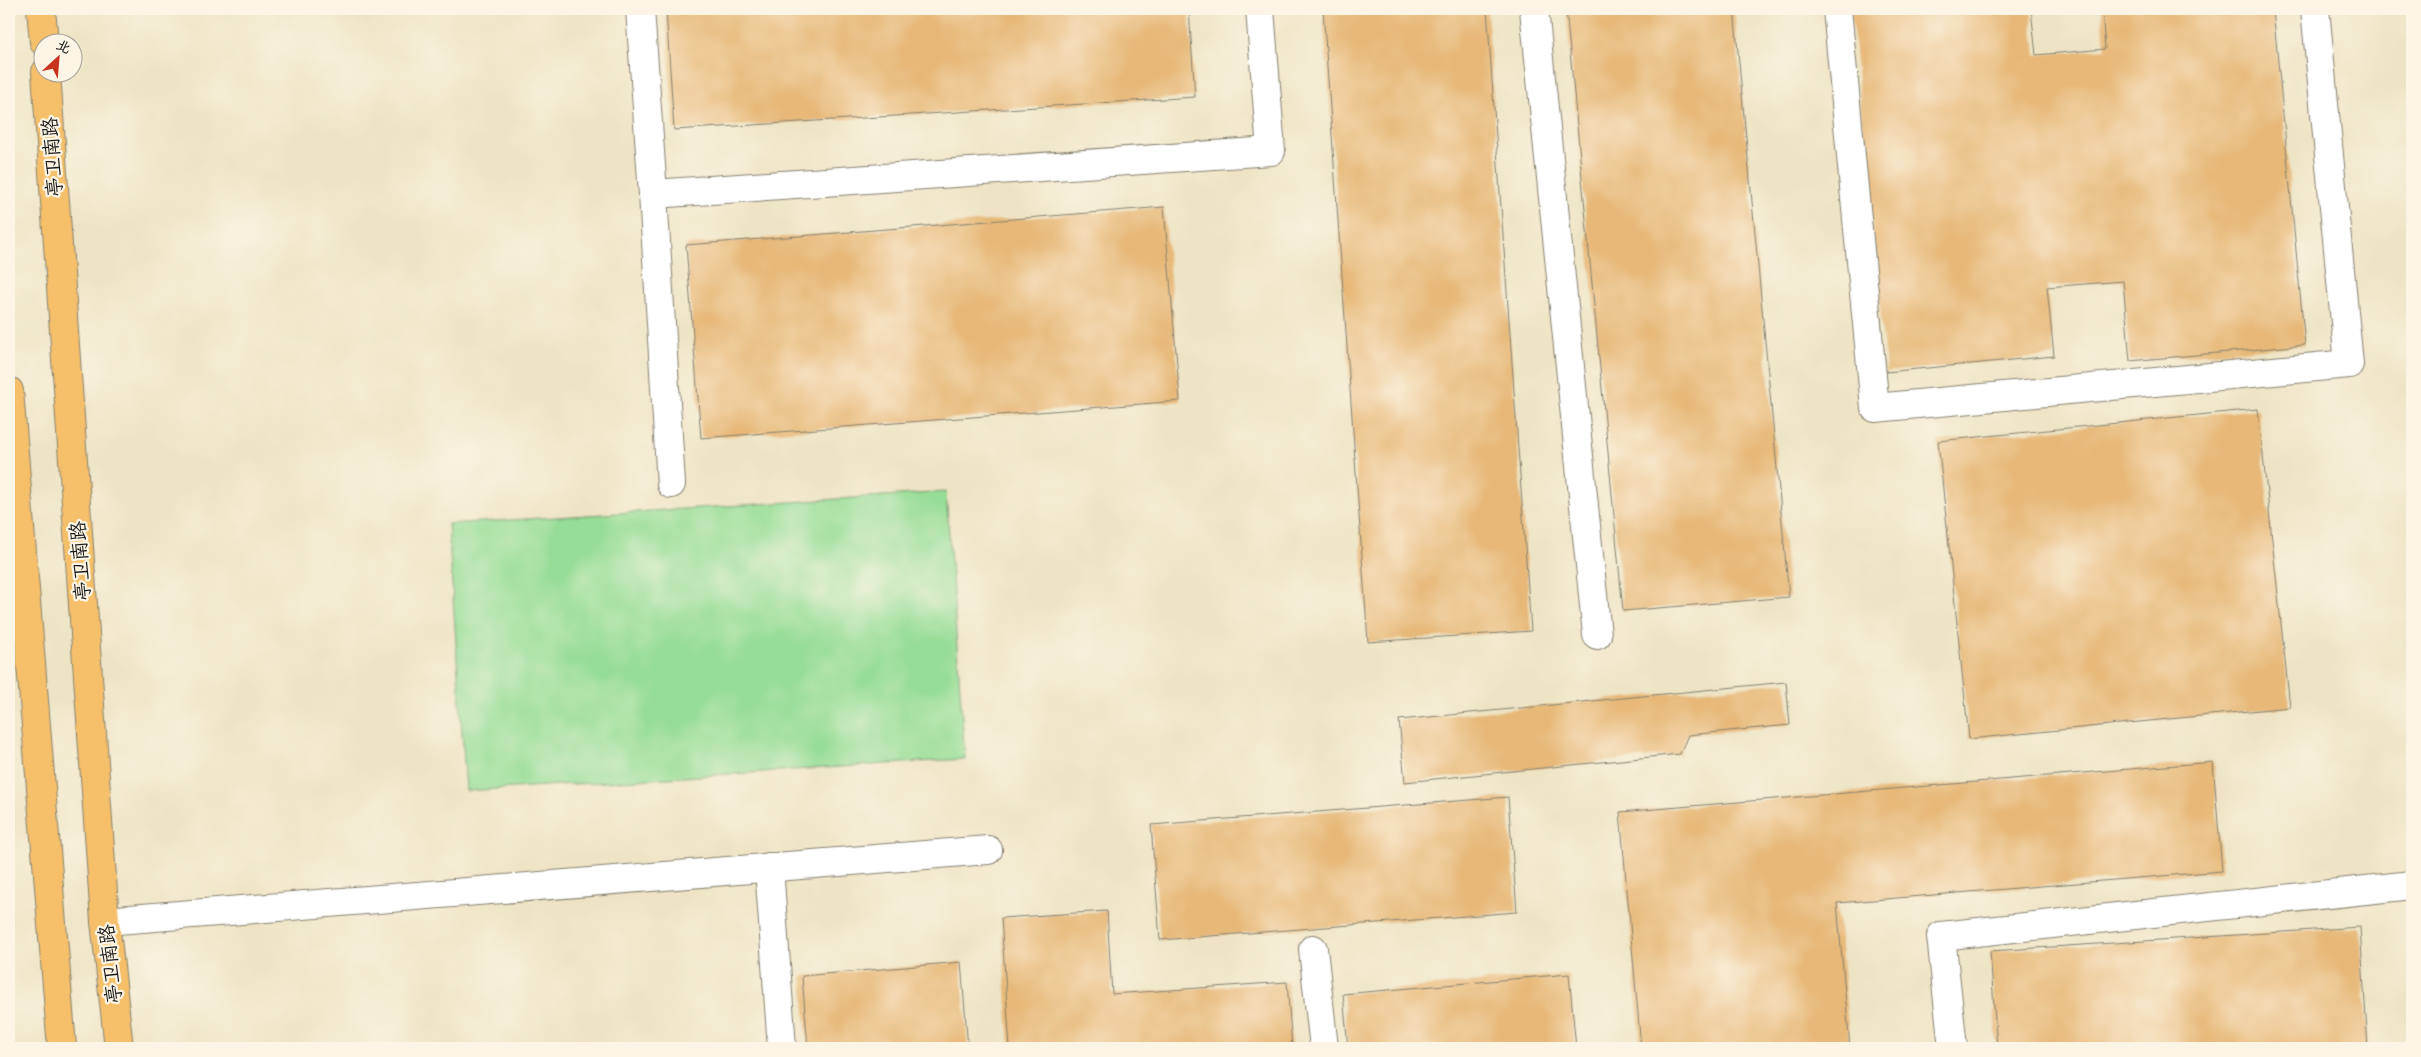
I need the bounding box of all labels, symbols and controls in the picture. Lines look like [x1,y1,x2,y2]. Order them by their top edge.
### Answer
north arrow [32,32,82,82]
text: 北 [53,36,73,57]
street label: 亭卫南路 [37,115,68,198]
street label: 亭卫南路 [65,519,96,602]
street label: 亭卫南路 [94,922,127,1005]

